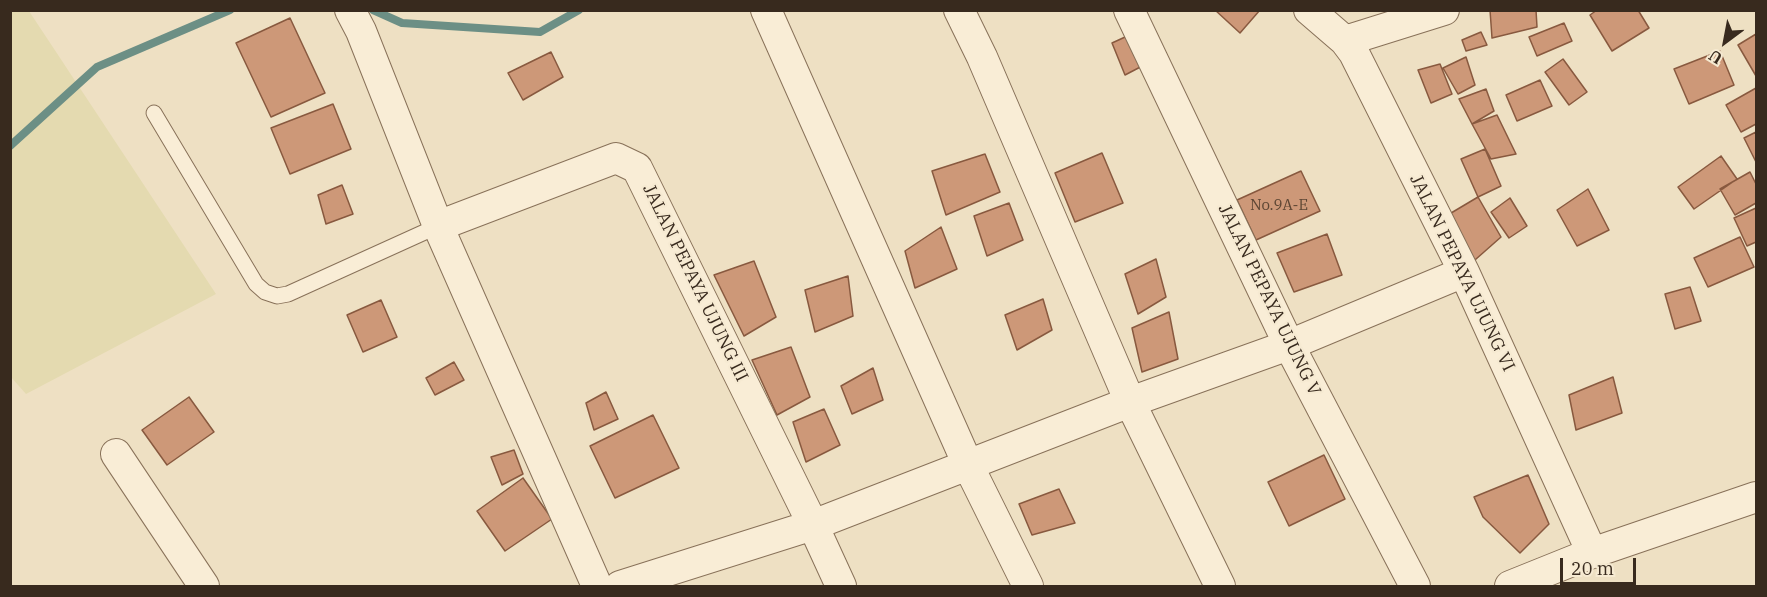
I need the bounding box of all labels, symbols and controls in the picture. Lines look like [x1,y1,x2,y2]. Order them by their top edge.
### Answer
north arrow [1695,12,1755,72]
text: U [1705,46,1726,69]
street label: JALAN PEPAYA UJUNG VI [1405,171,1519,375]
street label: JALAN PEPAYA UJUNG III [638,181,752,385]
house number: No.9A-E [1250,197,1308,215]
street label: JALAN PEPAYA UJUNG V [1213,201,1325,399]
scale bar [1563,546,1640,584]
text: 20 m [1571,557,1614,580]

